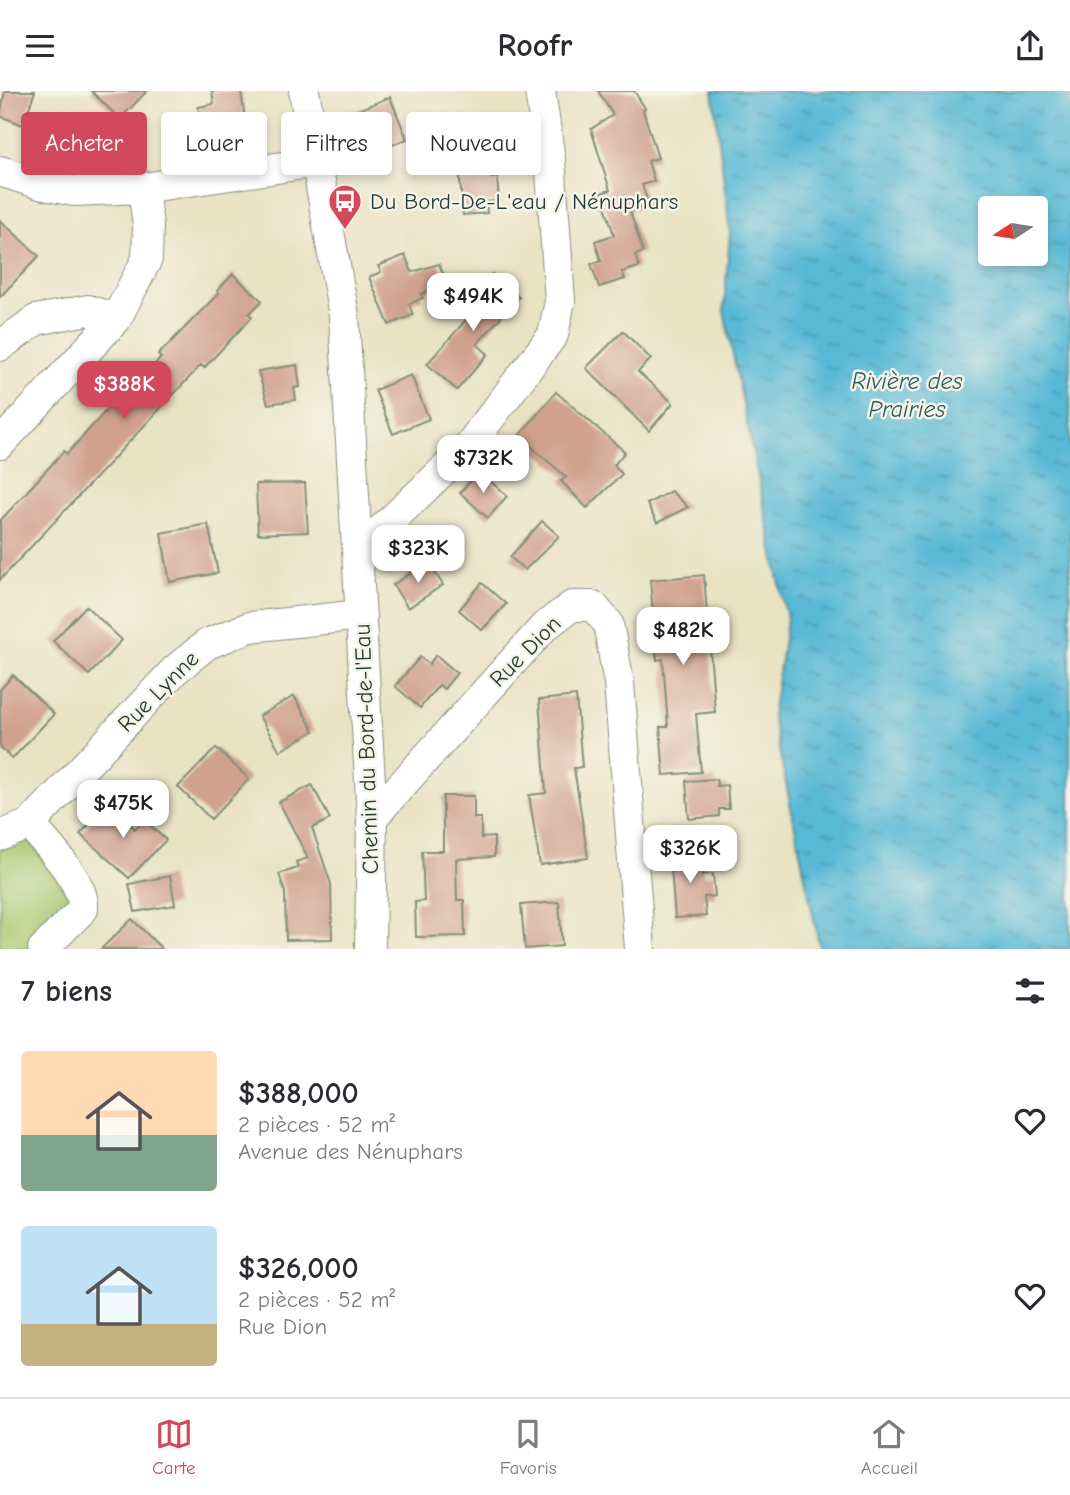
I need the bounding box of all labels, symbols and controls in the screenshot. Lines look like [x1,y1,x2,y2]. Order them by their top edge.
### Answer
icon: menu [21,27,59,65]
text: Roofr [498,27,572,64]
icon: share [1011,27,1049,65]
chip: Acheter [21,112,147,175]
chip: Louer [161,112,267,175]
chip: Filtres [281,112,392,175]
chip: Nouveau [406,112,541,175]
bus stop icon: Du Bord-De-L'eau / Nénuphars [326,182,364,231]
place label: Du Bord-De-L'eau / Nénuphars [370,188,678,215]
north arrow [978,196,1048,266]
map controls [978,196,1048,266]
pin: $494K [424,273,522,333]
text: $494K [443,282,503,309]
pin: $388K [75,361,173,421]
water label: Rivière des Prairies [852,367,962,423]
text: $388K [93,370,155,397]
pin: $732K [434,435,532,495]
text: $732K [453,444,513,471]
pin: $323K [369,525,467,585]
text: $323K [388,534,448,561]
pin: $482K [634,607,732,667]
street label: Rue Dion [484,610,566,692]
text: $482K [653,616,713,643]
street label: Chemin du Bord-de-l'Eau [349,623,384,875]
street label: Rue Lynne [112,645,204,737]
pin: $475K [74,781,172,840]
text: $475K [93,789,153,816]
pin: $326K [641,825,739,885]
text: $326K [659,834,721,861]
icon: filters [1011,972,1049,1010]
text: 7 biens [21,974,112,1009]
text: $388,000 [238,1076,359,1111]
icon: home [77,1079,161,1163]
icon: heart [1011,1102,1049,1140]
text: 2 pièces · 52 m² [238,1111,395,1138]
text: Avenue des Nénuphars [238,1138,463,1165]
text: $326,000 [238,1251,359,1286]
icon: home [77,1254,161,1338]
icon: heart [1011,1277,1049,1315]
text: 2 pièces · 52 m² [238,1286,395,1313]
text: Rue Dion [238,1313,327,1340]
tab: Carte [152,1415,195,1479]
tab: Favoris [500,1415,557,1479]
tab: Accueil [861,1415,918,1479]

